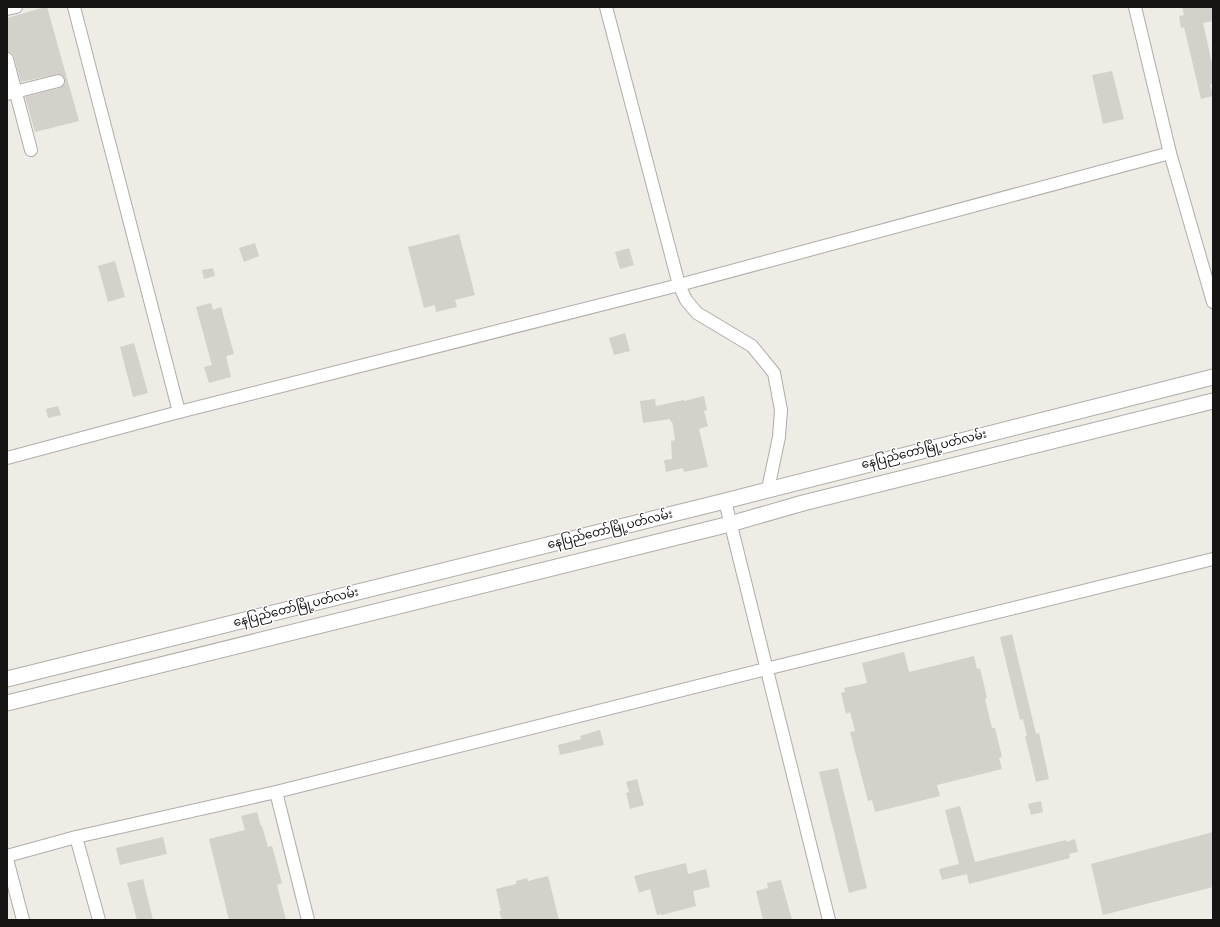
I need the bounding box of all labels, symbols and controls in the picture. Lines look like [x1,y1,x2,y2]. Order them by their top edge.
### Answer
street label: နေပြည်တော်မြို့ပတ်လမ်း [859,425,989,474]
street label: နေပြည်တော်မြို့ပတ်လမ်း [545,505,675,554]
street label: နေပြည်တော်မြို့ပတ်လမ်း [231,583,361,632]

